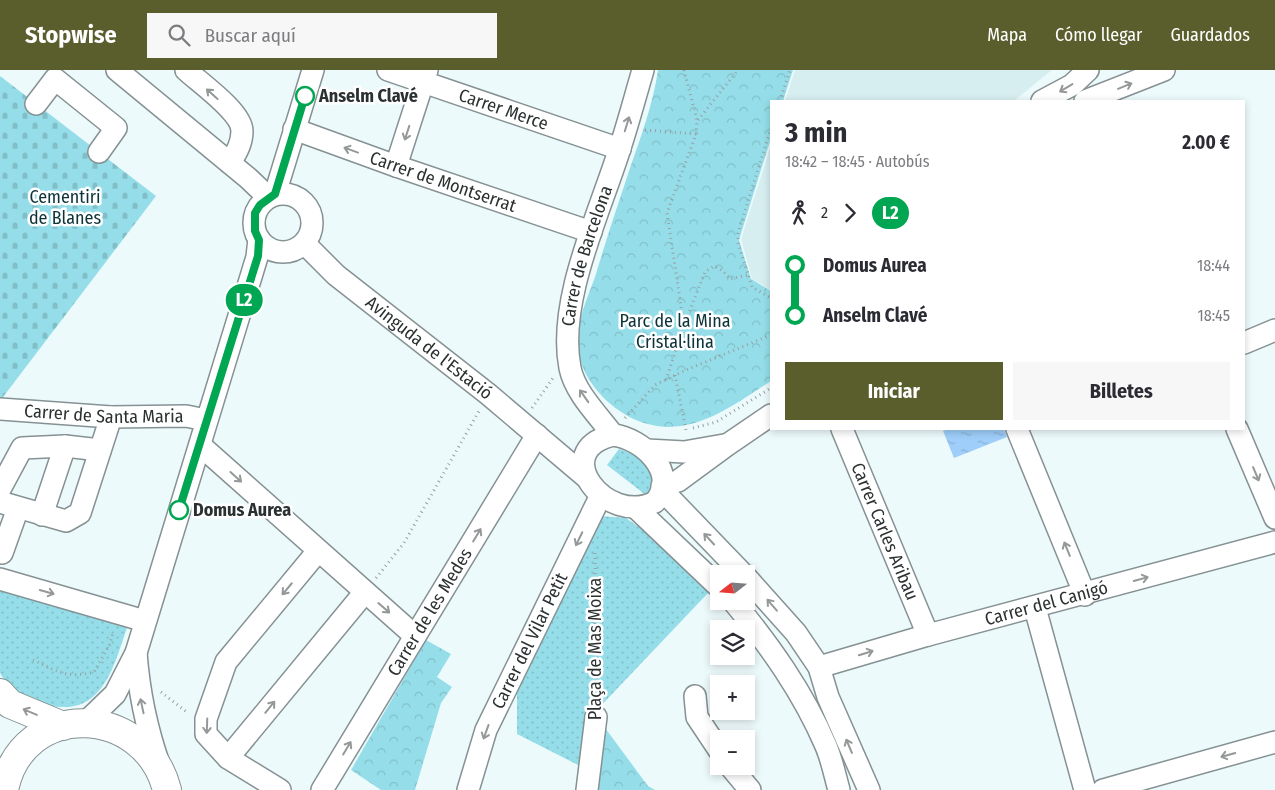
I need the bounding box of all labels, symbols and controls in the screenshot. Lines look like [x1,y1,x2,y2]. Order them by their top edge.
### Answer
search box [147,13,497,58]
text: Stopwise [25,21,117,49]
icon: search [165,21,193,49]
text: Buscar aquí [205,24,296,47]
text: Mapa [987,24,1027,46]
text: Cómo llegar [1055,24,1142,46]
text: Guardados [1170,24,1250,46]
one-way arrow [1117,81,1132,90]
one-way arrow [1060,83,1074,93]
street label: Carrer Merce [456,84,551,135]
place label: Anselm Clavé [318,85,418,107]
marker: Anselm Clavé [295,86,315,106]
one-way arrow [206,88,219,100]
one-way arrow [622,116,632,132]
text: 3 min [785,116,847,149]
one-way arrow [402,125,411,140]
text: 2.00 € [1182,131,1230,154]
one-way arrow [343,145,359,154]
street label: Carrer de Montserrat [367,146,519,217]
text: 18:42 – 18:45 · Autobús [785,152,930,171]
street label: Carrer de Barcelona [557,182,617,327]
park label: Cementiri de Blanes [29,186,101,229]
icon: walk [785,199,813,227]
icon: forward [836,199,864,227]
text: L2 [882,202,899,224]
text: 2 [821,203,828,222]
text: Domus Aurea [823,254,927,277]
text: 18:44 [1197,256,1230,275]
line badge: L2 [222,284,266,316]
text: L2 [236,289,252,311]
street label: Avinguda de l'Estació [361,291,497,404]
text: Anselm Clavé [823,304,927,327]
text: 18:45 [1198,306,1230,325]
park label: Parc de la Mina Cristal·lina [619,310,731,353]
button: Iniciar [785,362,1003,420]
button: Billetes [1013,362,1230,420]
one-way arrow [579,389,589,403]
street label: Carrer de Santa Maria [23,400,184,428]
street label: Carrer Carles Aribau [846,459,923,603]
one-way arrow [1251,466,1261,481]
one-way arrow [229,472,242,483]
place label: Domus Aurea [193,499,291,521]
marker: Domus Aurea [169,500,189,520]
one-way arrow [473,528,483,542]
one-way arrow [574,531,584,546]
one-way arrow [702,533,715,545]
one-way arrow [1062,542,1071,558]
street label: Carrer de les Medes [383,544,477,680]
north arrow [710,565,755,610]
map controls [710,565,755,775]
street label: Carrer del Vilar Petit [487,569,572,712]
one-way arrow [1132,574,1148,584]
street label: Carrer del Canigó [982,576,1110,630]
street label: Plaça de Mas Moixa [584,577,606,720]
one-way arrow [282,582,293,595]
one-way arrow [38,588,54,598]
one-way arrow [767,599,778,612]
one-way arrow [377,603,390,614]
button: layers [710,620,755,665]
one-way arrow [857,648,873,658]
button: + [710,675,755,720]
one-way arrow [137,698,146,714]
one-way arrow [265,701,276,714]
one-way arrow [23,707,38,716]
one-way arrow [202,717,211,733]
one-way arrow [481,724,490,740]
button: − [710,730,755,775]
one-way arrow [843,739,853,754]
one-way arrow [343,742,353,756]
one-way arrow [1220,751,1236,761]

